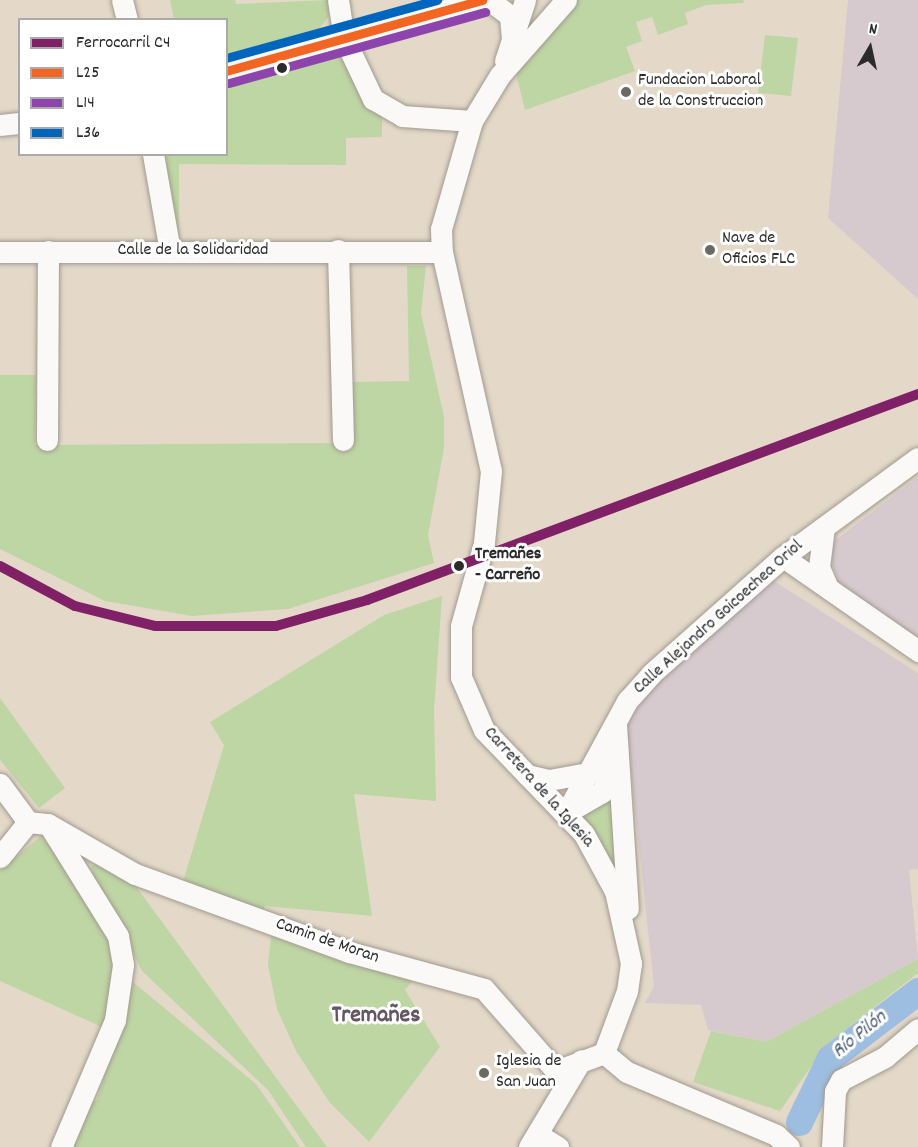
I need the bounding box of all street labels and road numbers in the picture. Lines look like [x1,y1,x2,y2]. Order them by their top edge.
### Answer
street label: Calle de la Solidaridad [118,240,268,262]
street label: Calle Alejandro Goicoechea Oriol [630,536,808,700]
street label: Carretera de la Iglesia [478,723,598,853]
street label: Camin de Moran [272,914,382,970]

